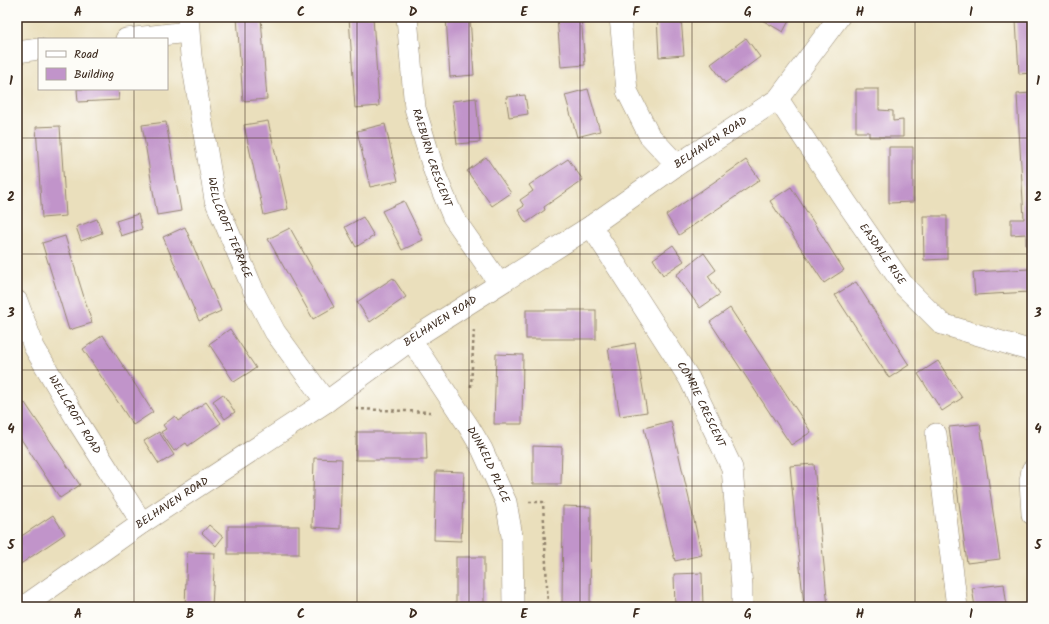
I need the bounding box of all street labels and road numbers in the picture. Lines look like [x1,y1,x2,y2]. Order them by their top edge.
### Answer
street label: RAEBURN CRESCENT [407,106,457,211]
street label: BELHAVEN ROAD [670,112,751,174]
street label: WELLCROFT TERRACE [202,176,257,282]
street label: EASDALE RISE [854,220,910,289]
street label: BELHAVEN ROAD [400,291,481,352]
street label: COMRIE CRESCENT [672,358,731,452]
street label: WELLCROFT ROAD [43,372,105,458]
street label: DUNKELD PLACE [462,423,515,507]
street label: BELHAVEN ROAD [132,472,213,534]

